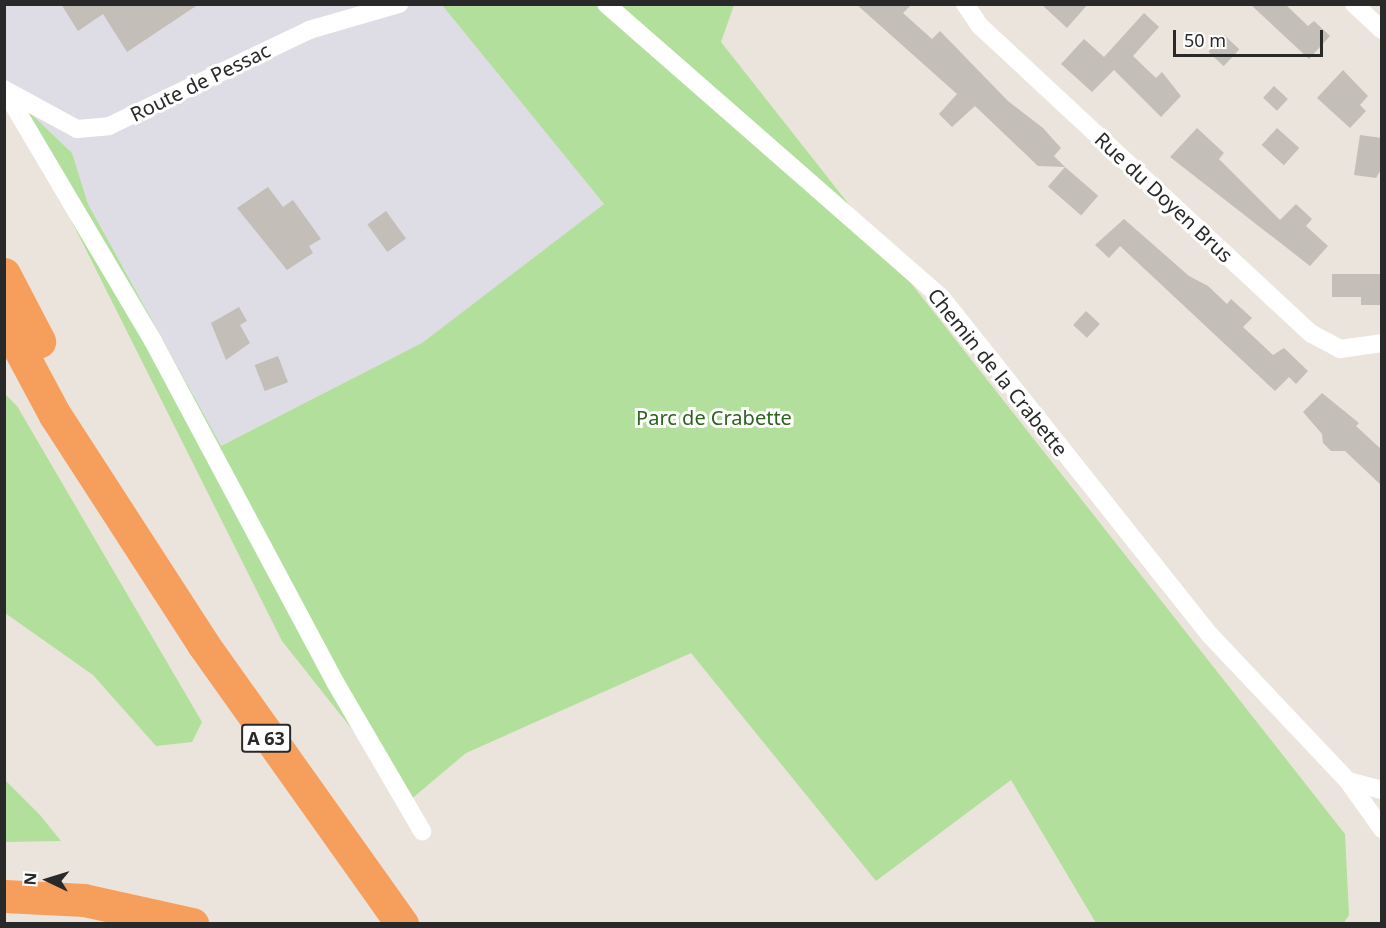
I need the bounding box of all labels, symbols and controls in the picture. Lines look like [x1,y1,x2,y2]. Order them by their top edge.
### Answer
scale bar [1176,18,1326,56]
text: 50 m [1184,28,1226,52]
street label: Route de Pessac [126,38,274,126]
street label: Rue du Doyen Brus [1090,127,1238,267]
street label: Chemin de la Crabette [923,283,1073,461]
park label: Parc de Crabette [636,405,792,429]
road number: A 63 [240,723,292,753]
north arrow [18,850,78,910]
text: N [19,871,41,886]

